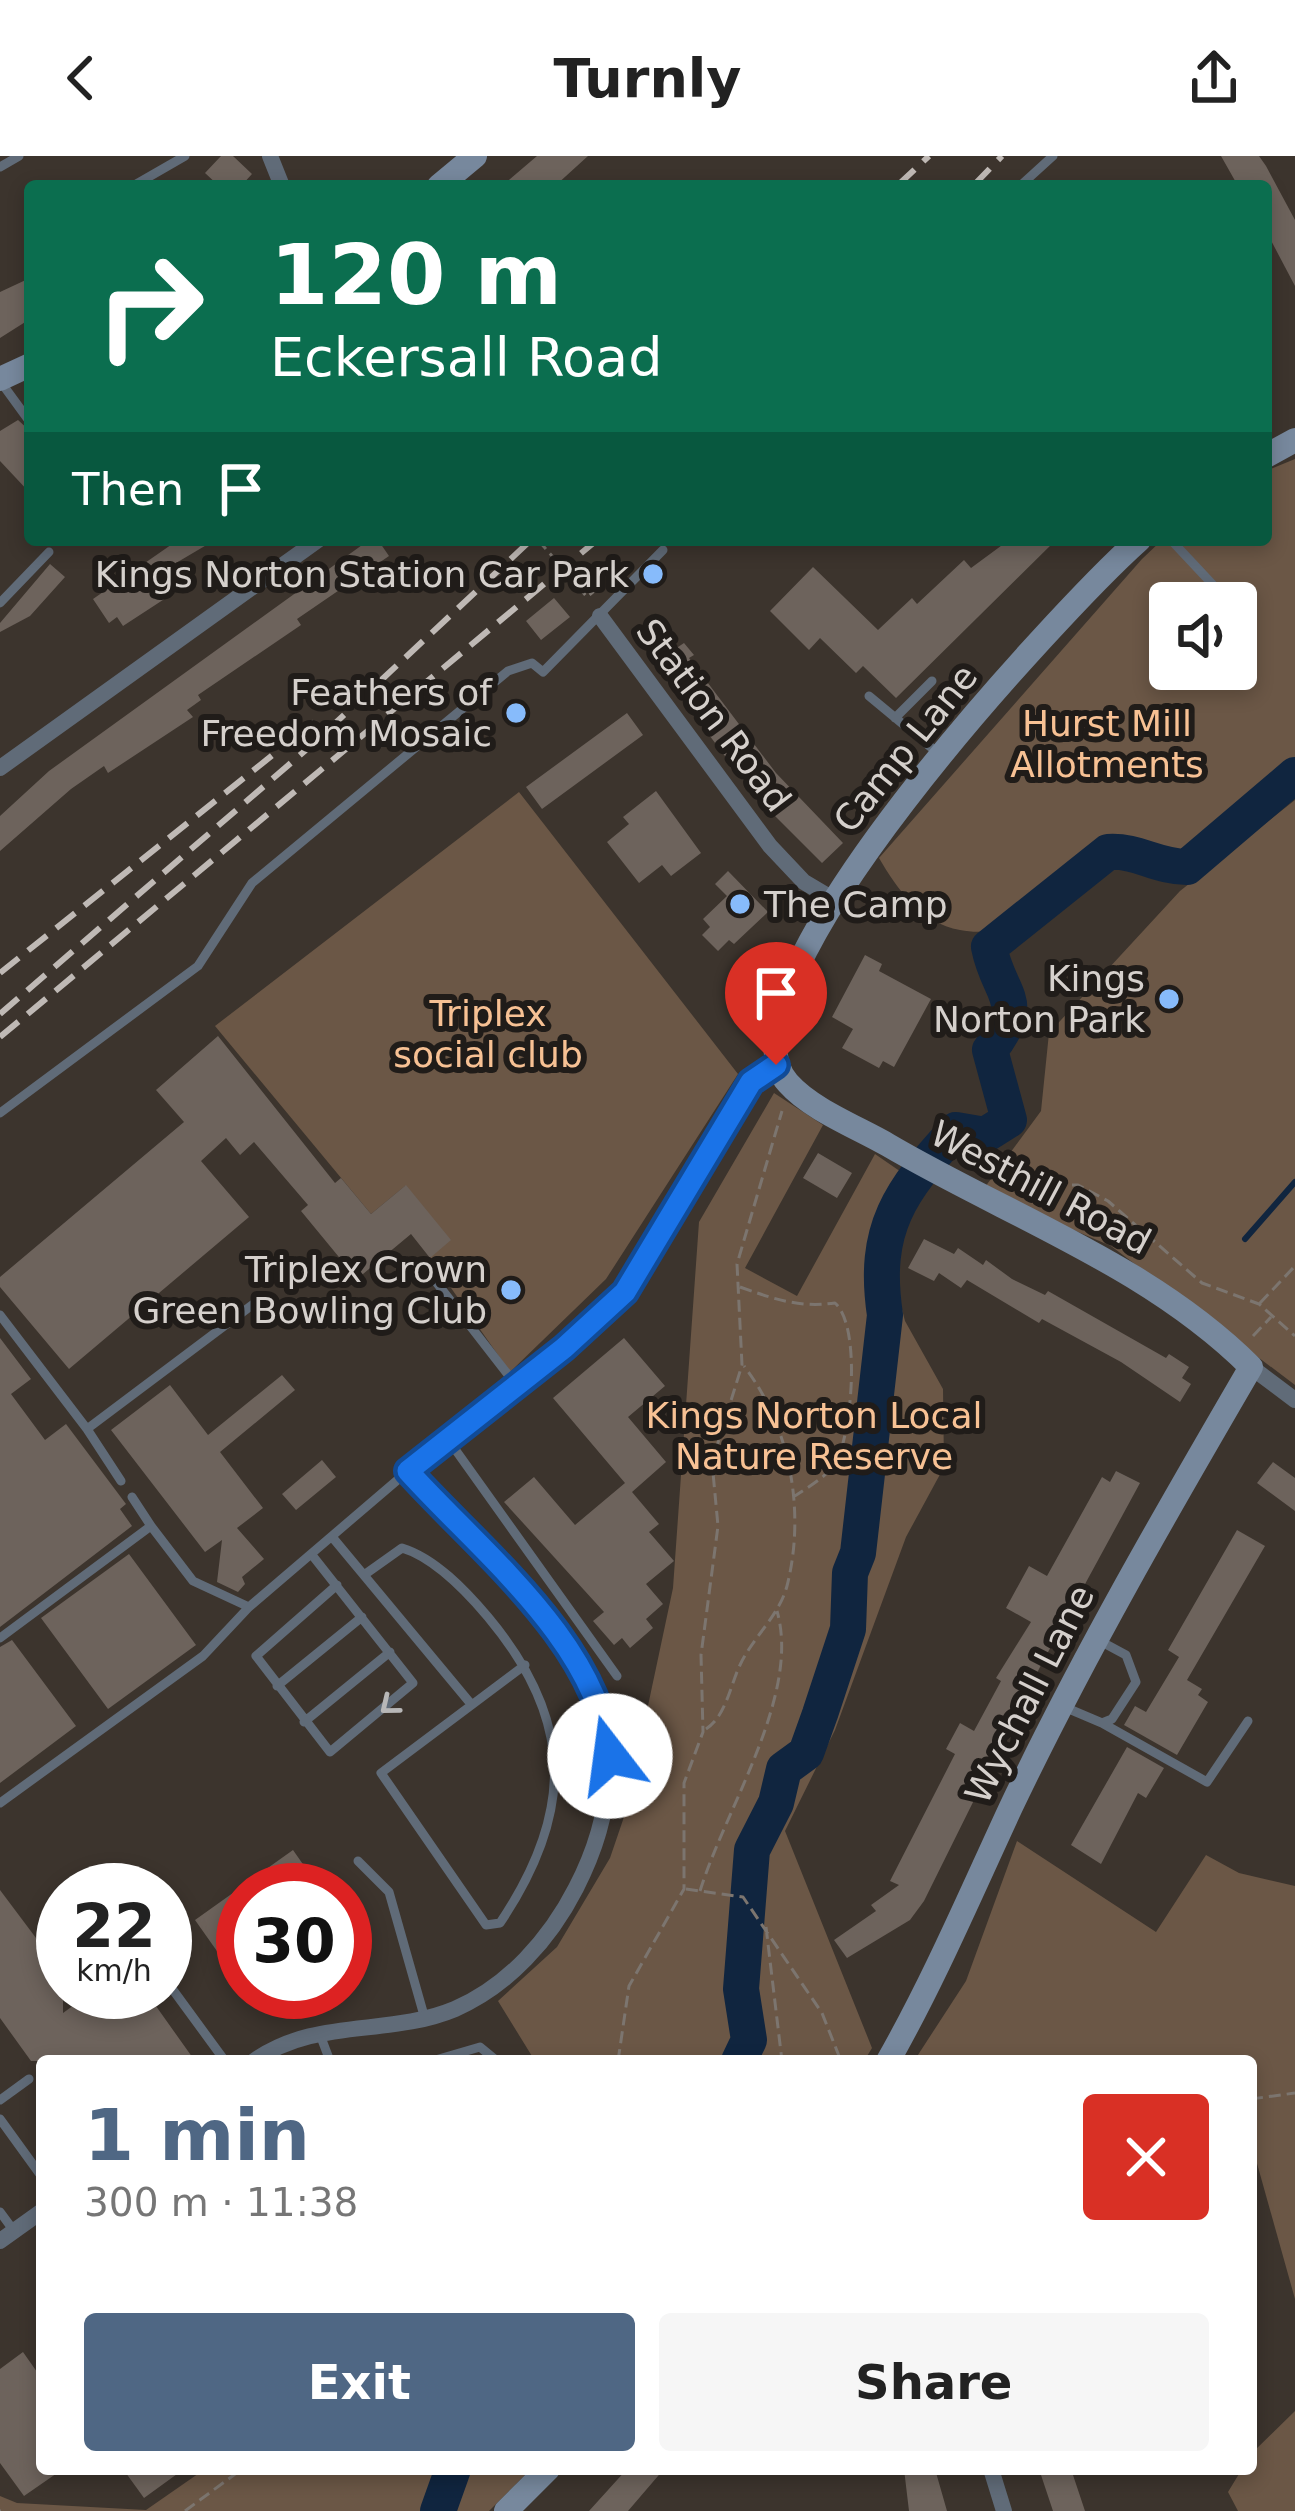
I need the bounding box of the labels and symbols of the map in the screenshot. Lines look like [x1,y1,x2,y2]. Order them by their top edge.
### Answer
place label: Kings Norton Station Car Park [95,554,629,595]
marker: Kings Norton Station Car Park [640,561,666,587]
street label: Station Road [628,611,799,819]
street label: Camp Lane [825,656,985,840]
place label: Feathers of Freedom Mosaic [201,672,493,754]
marker: Feathers of Freedom Mosaic [503,700,529,726]
park label: Hurst Mill Allotments [1010,703,1204,785]
place label: The Camp [763,884,948,925]
marker: The Camp [727,891,753,917]
pin [725,942,827,1065]
place label: Kings Norton Park [933,958,1145,1040]
marker: Kings Norton Park [1156,986,1182,1012]
park label: Triplex social club [393,993,583,1075]
street label: Westhill Road [924,1112,1158,1263]
place label: Triplex Crown Green Bowling Club [132,1249,487,1331]
marker: Triplex Crown Green Bowling Club [498,1277,524,1303]
park label: Kings Norton Local Nature Reserve [646,1395,982,1477]
street label: Wychall Lane [957,1578,1102,1810]
one-way arrow [381,1692,403,1714]
position arrow [547,1693,673,1819]
speed limit sign: 30 [216,1863,372,2019]

